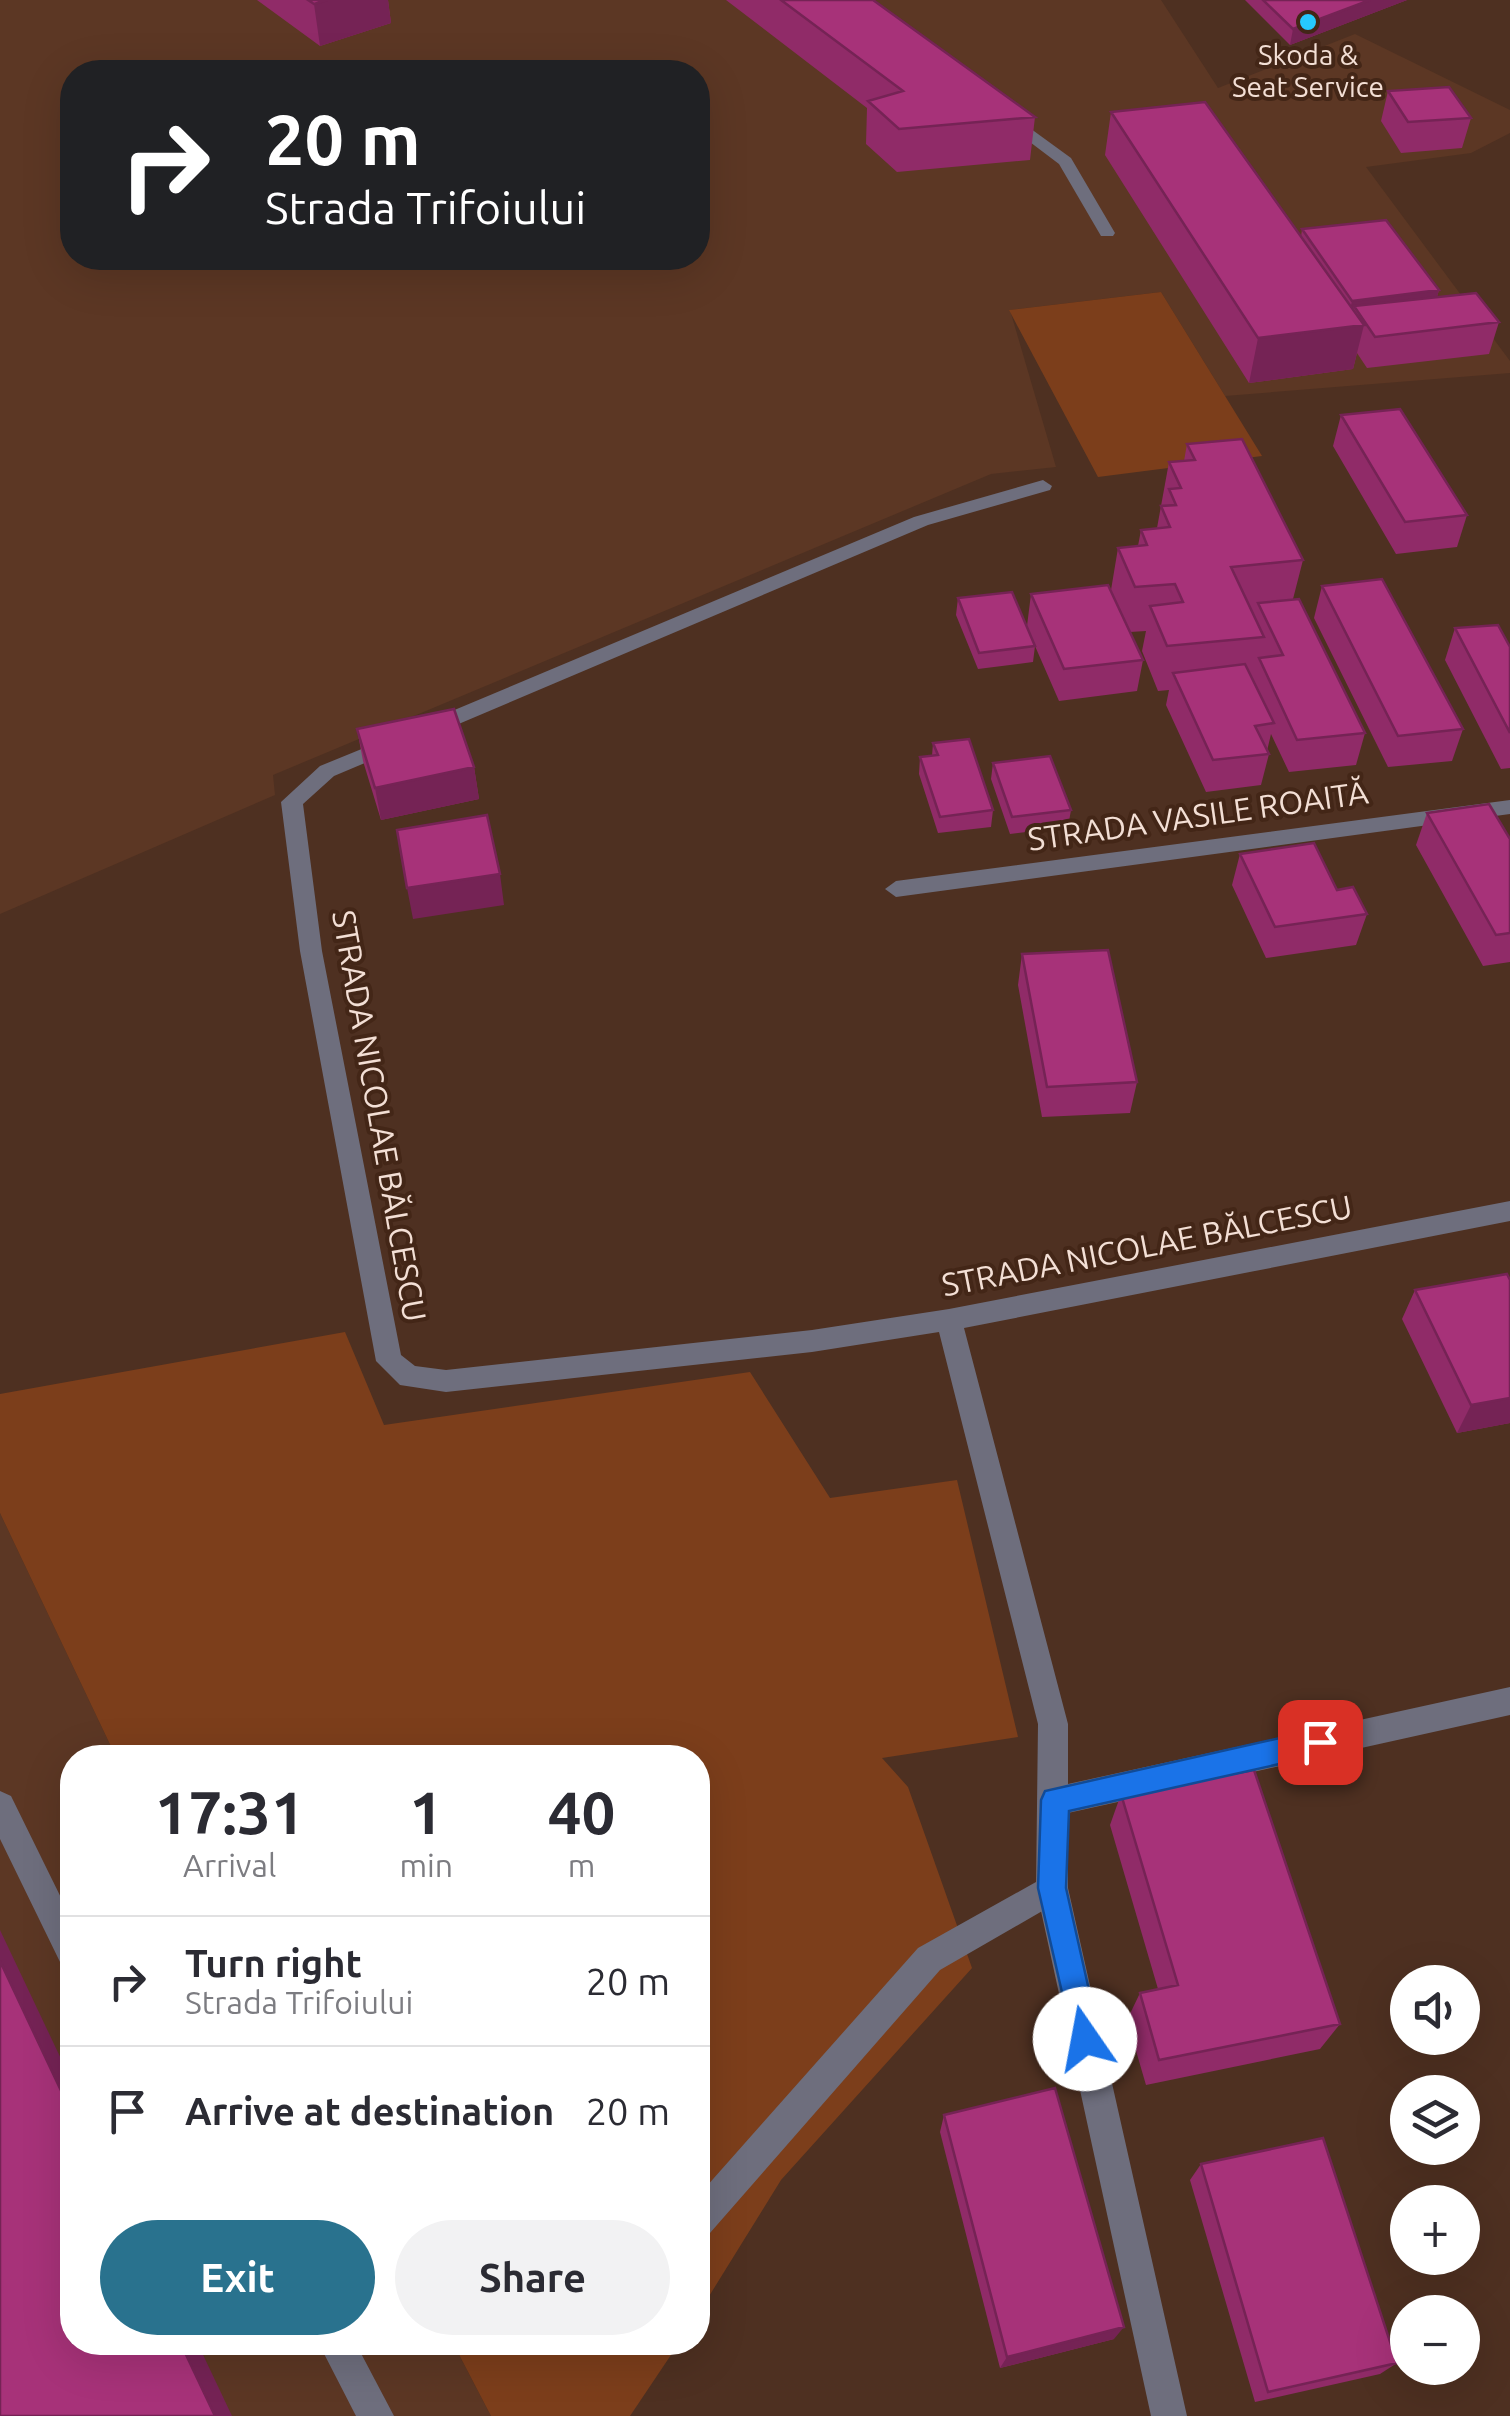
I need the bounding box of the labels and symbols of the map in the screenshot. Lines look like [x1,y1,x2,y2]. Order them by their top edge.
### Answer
marker: Skoda & Seat Service [1297,11,1319,33]
place label: Skoda & Seat Service [1232,39,1384,102]
street label: STRADA VASILE ROAITĂ [1025,773,1371,857]
street label: STRADA NICOLAE BĂLCESCU [326,907,434,1324]
street label: STRADA NICOLAE BĂLCESCU [939,1188,1355,1302]
pin [1278,1700,1363,1785]
position arrow [1033,1987,1137,2091]

